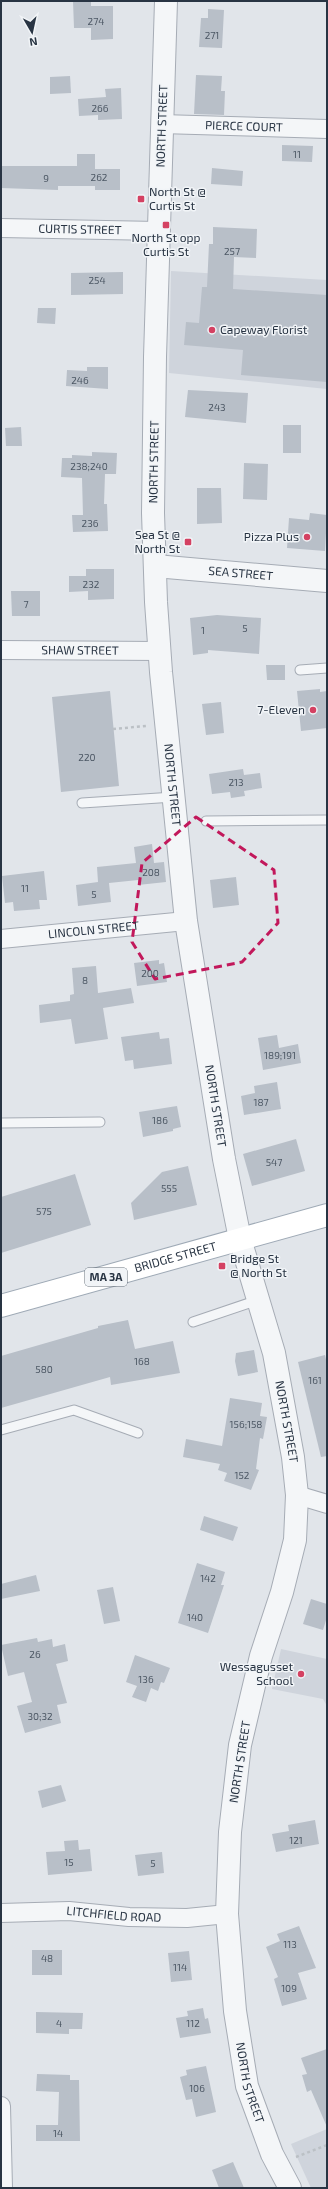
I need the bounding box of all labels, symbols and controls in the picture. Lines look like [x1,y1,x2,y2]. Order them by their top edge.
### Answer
north arrow [12,12,52,52]
house number: 274 [88,15,104,27]
house number: 271 [205,29,219,41]
text: N [29,35,39,49]
street label: NORTH STREET [153,84,169,168]
house number: 266 [91,102,109,114]
street label: PIERCE COURT [205,117,283,134]
house number: 11 [293,148,301,160]
house number: 262 [91,171,108,183]
house number: 9 [43,172,49,184]
place label: North St @ Curtis St [149,184,206,212]
marker: North St @ Curtis St [136,194,146,204]
marker: North St opp Curtis St [161,220,171,230]
street label: CURTIS STREET [38,221,122,236]
place label: North St opp Curtis St [132,230,201,258]
house number: 257 [224,245,240,257]
house number: 254 [88,274,106,286]
place label: Capeway Florist [220,322,308,336]
marker: Capeway Florist [207,325,217,335]
house number: 246 [71,374,89,386]
house number: 243 [208,401,226,413]
street label: NORTH STREET [145,420,161,504]
house number: 238;240 [70,460,108,472]
house number: 236 [82,517,99,529]
place label: Sea St @ North St [134,527,180,555]
place label: Pizza Plus [244,529,299,543]
marker: Pizza Plus [302,532,312,542]
marker: Sea St @ North St [183,537,193,547]
street label: SEA STREET [208,563,274,582]
house number: 232 [83,578,100,590]
house number: 7 [23,598,29,610]
house number: 5 [242,622,248,634]
house number: 1 [201,624,205,636]
street label: SHAW STREET [41,642,119,657]
place label: 7-Eleven [257,702,305,716]
marker: 7-Eleven [308,705,318,715]
street label: NORTH STREET [162,743,184,827]
house number: 220 [78,751,96,763]
house number: 213 [228,776,244,788]
house number: 208 [142,866,160,878]
house number: 11 [21,882,29,894]
house number: 5 [91,888,97,900]
street label: LINCOLN STREET [47,918,140,940]
house number: 200 [141,967,159,979]
house number: 8 [82,974,88,986]
house number: 189;191 [264,1049,296,1061]
street label: NORTH STREET [203,1064,230,1148]
house number: 187 [253,1096,269,1108]
house number: 186 [152,1114,168,1126]
house number: 547 [266,1156,282,1168]
house number: 555 [161,1182,177,1194]
house number: 575 [36,1205,52,1217]
street label: BRIDGE STREET [132,1238,218,1274]
place label: Bridge St @ North St [230,1251,287,1279]
marker: Bridge St @ North St [217,1261,227,1271]
road number: MA 3A [85,1268,127,1286]
house number: 168 [134,1355,150,1367]
house number: 580 [35,1363,53,1375]
house number: 161 [308,1374,322,1386]
street label: NORTH STREET [273,1379,302,1463]
house number: 156;158 [230,1418,262,1430]
house number: 152 [235,1469,250,1481]
house number: 142 [200,1572,216,1584]
house number: 140 [187,1611,203,1623]
house number: 26 [29,1648,41,1660]
place label: Wessagusset School [220,1659,293,1687]
marker: Wessagusset School [296,1669,306,1679]
house number: 136 [138,1673,154,1685]
house number: 30;32 [27,1710,53,1722]
street label: NORTH STREET [226,1720,252,1804]
house number: 121 [289,1834,303,1846]
house number: 15 [64,1856,74,1868]
house number: 5 [150,1857,156,1869]
street label: LITCHFIELD ROAD [66,1903,161,1924]
house number: 113 [283,1938,297,1950]
house number: 48 [41,1952,53,1964]
house number: 114 [173,1961,187,1973]
house number: 109 [281,1982,297,1994]
house number: 4 [56,2017,62,2029]
house number: 112 [186,2017,200,2029]
street label: NORTH STREET [234,2041,268,2125]
house number: 106 [189,2082,205,2094]
house number: 14 [53,2127,63,2139]

